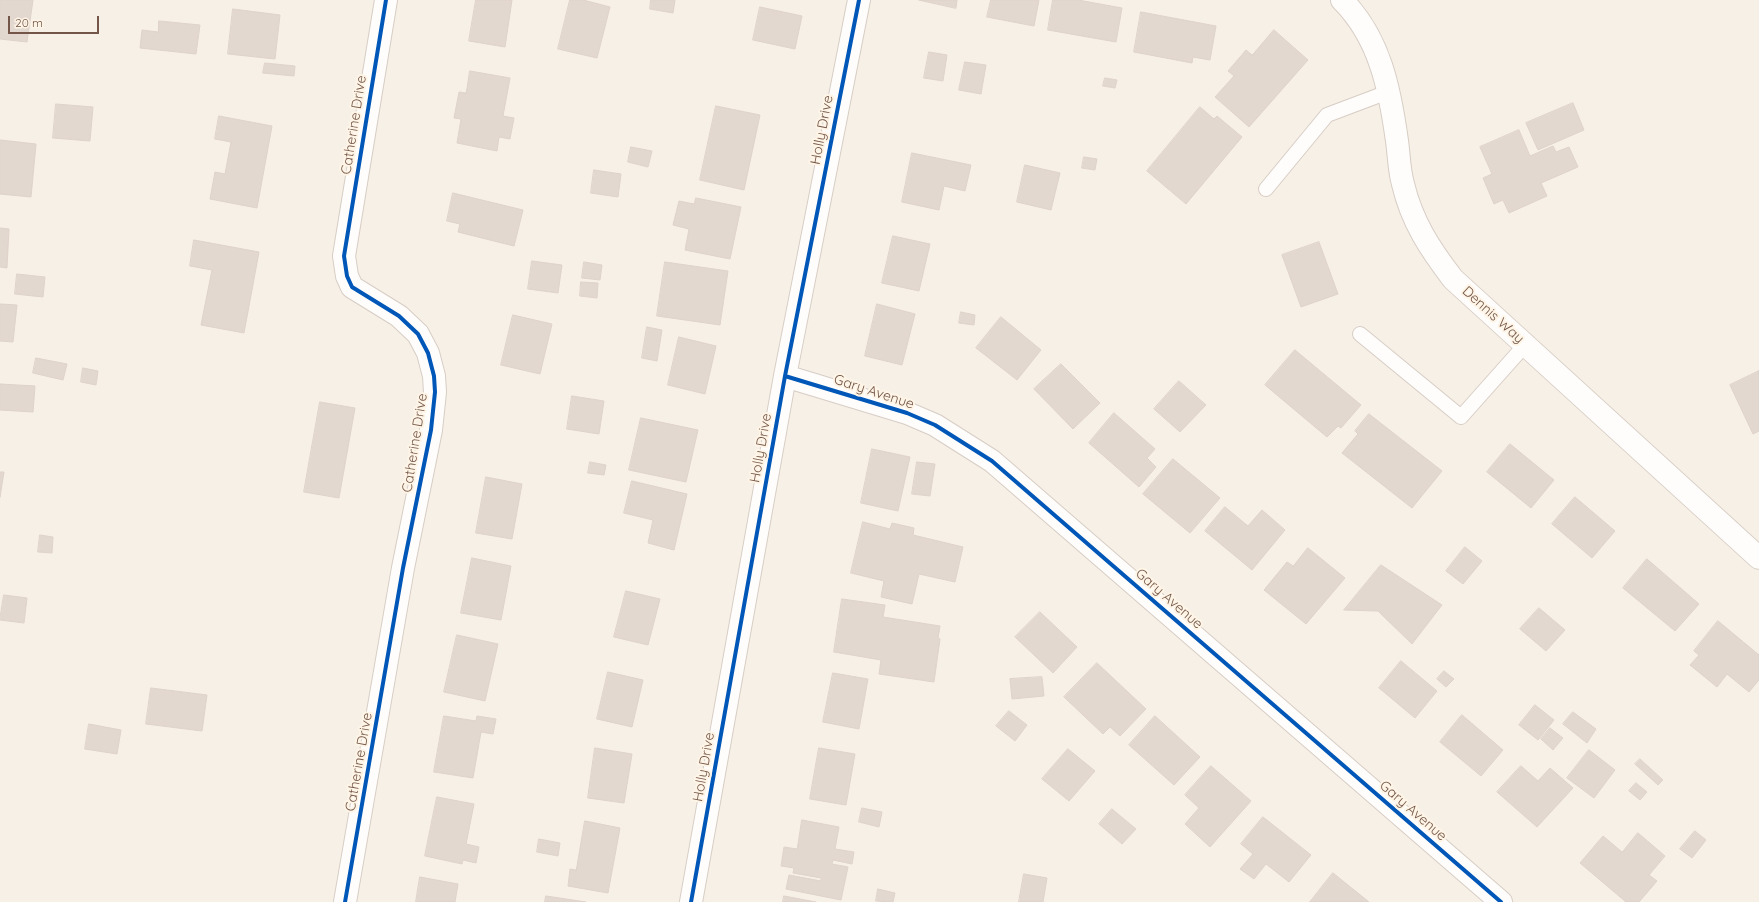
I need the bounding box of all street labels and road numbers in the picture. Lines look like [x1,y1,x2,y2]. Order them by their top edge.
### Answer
street label: Catherine Drive [338,74,370,176]
street label: Holly Drive [807,94,837,166]
street label: Dennis Way [1459,283,1527,347]
street label: Gary Avenue [832,371,916,413]
street label: Catherine Drive [399,392,431,494]
street label: Holly Drive [747,412,775,484]
street label: Gary Avenue [1132,565,1206,633]
street label: Catherine Drive [342,711,376,813]
street label: Holly Drive [690,731,718,803]
street label: Gary Avenue [1376,777,1450,845]

